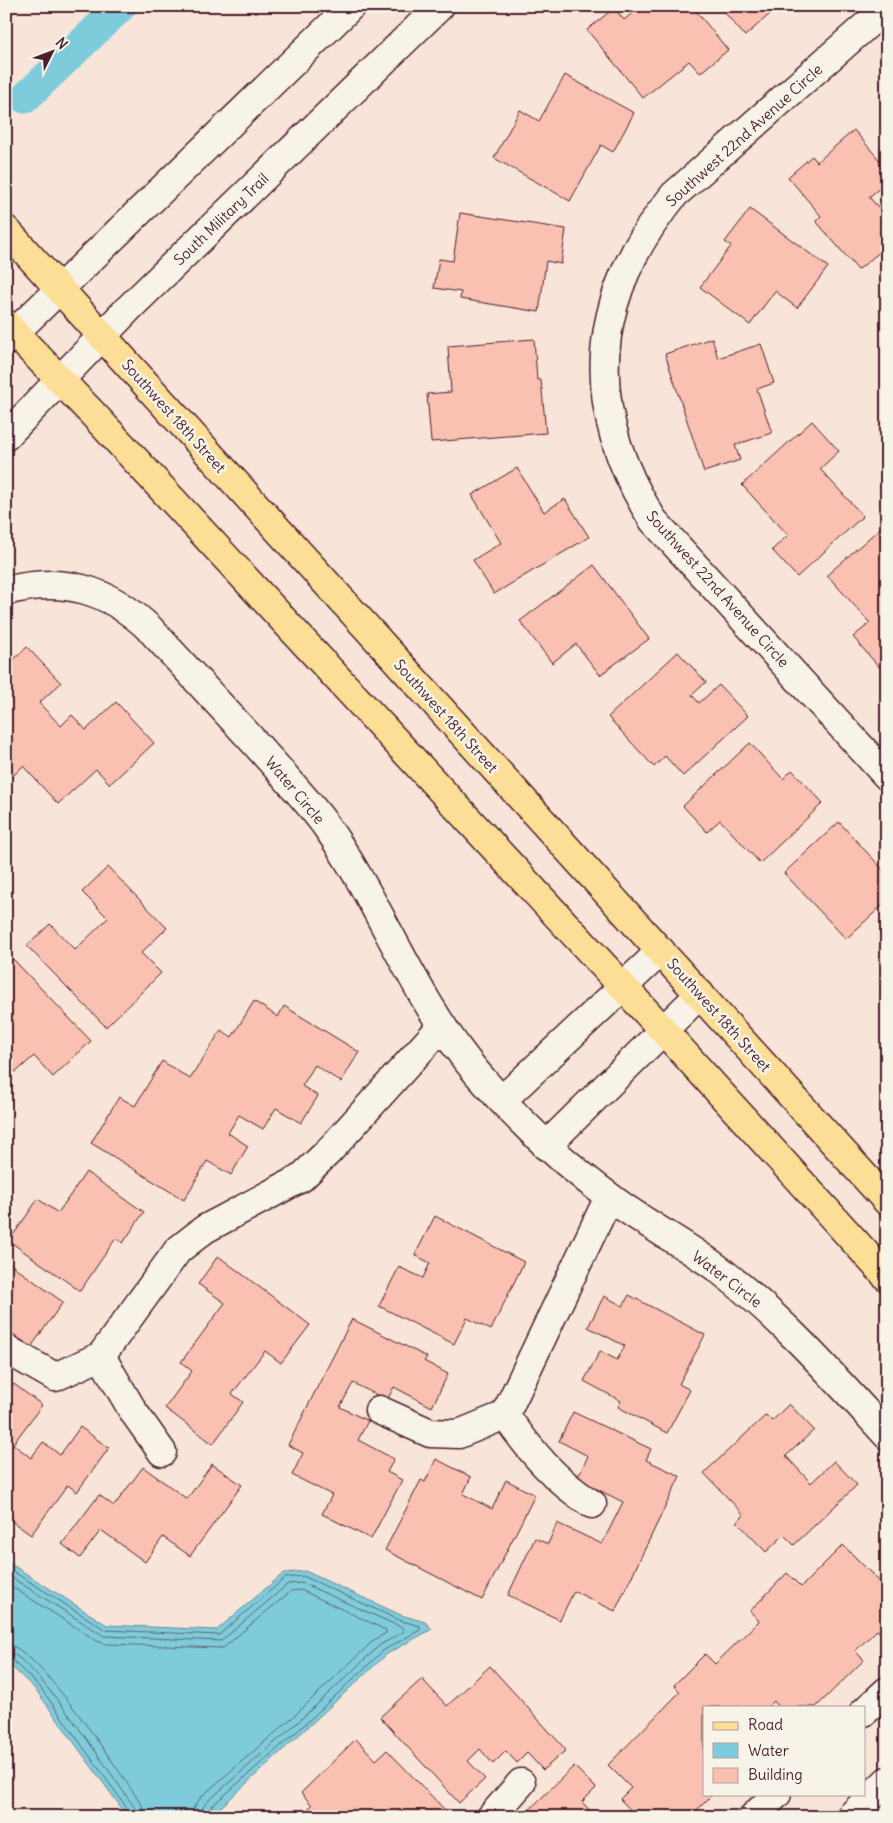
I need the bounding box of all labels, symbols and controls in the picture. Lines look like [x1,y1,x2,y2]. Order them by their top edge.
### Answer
north arrow [28,28,78,78]
text: N [52,34,72,53]
street label: Southwest 22nd Avenue Circle [662,60,826,210]
street label: South Military Trail [169,169,273,269]
street label: Southwest 18th Street [118,355,230,477]
street label: Southwest 22nd Avenue Circle [643,507,793,671]
street label: Southwest 18th Street [390,655,502,777]
street label: Water Circle [261,752,329,828]
street label: Southwest 18th Street [663,954,775,1076]
street label: Water Circle [688,1247,766,1311]
legend [703,1706,866,1796]
text: Road [748,1715,783,1734]
text: Water [748,1741,789,1760]
text: Building [748,1765,803,1784]

